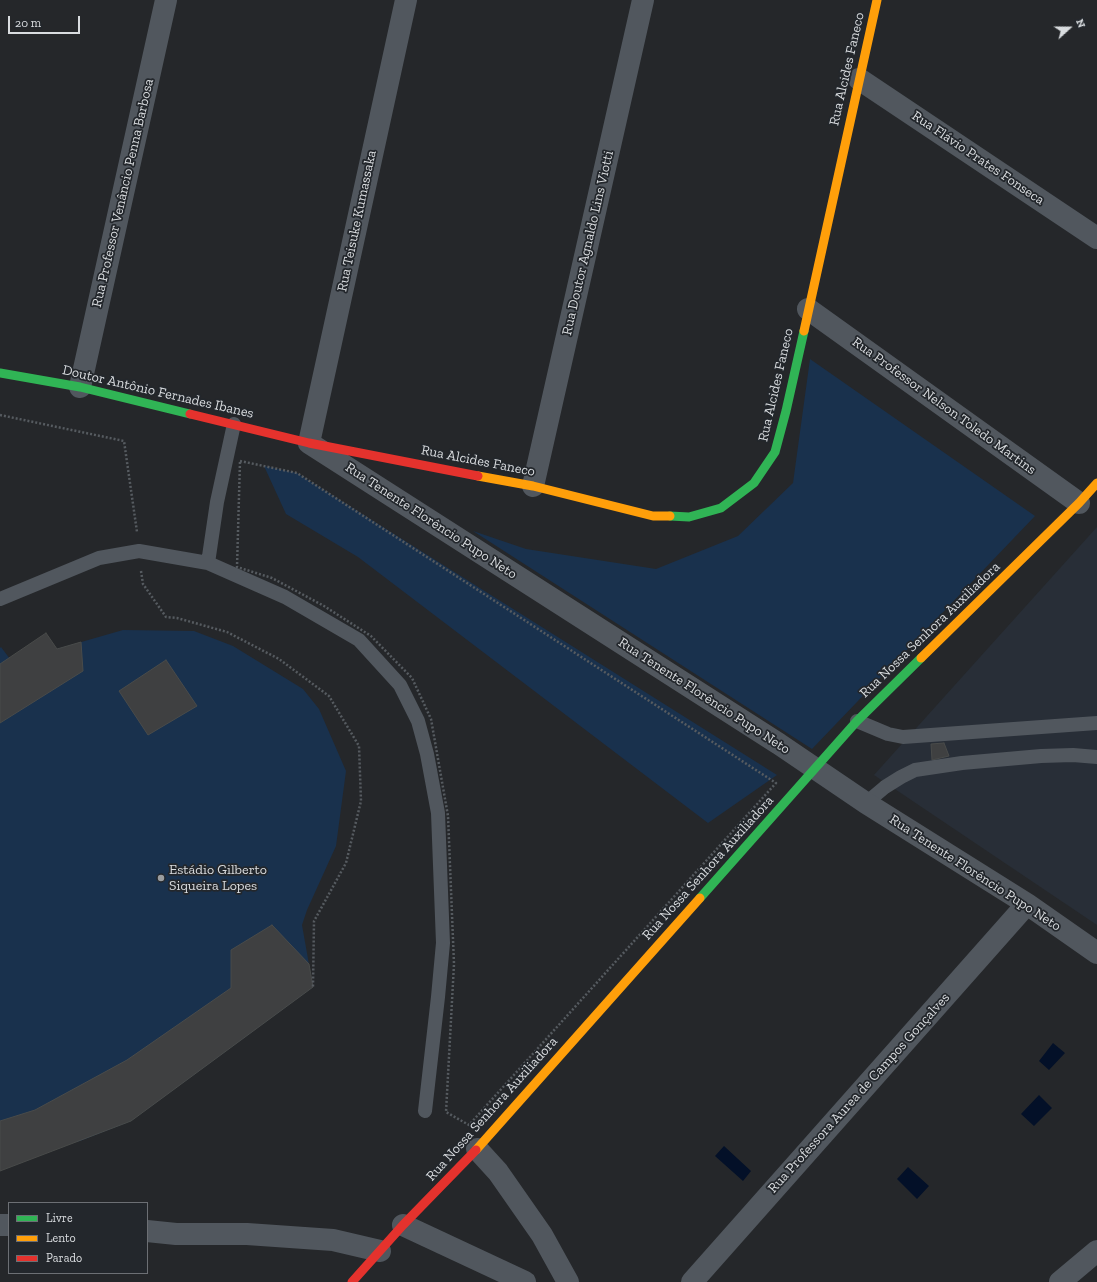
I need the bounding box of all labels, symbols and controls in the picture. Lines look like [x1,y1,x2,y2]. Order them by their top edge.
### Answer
scale bar [10,8,82,34]
north arrow [1049,8,1089,48]
street label: Rua Alcides Faneco [826,11,868,127]
text: 20 m [15,16,41,30]
text: N [1073,17,1088,30]
street label: Rua Professor Venâncio Penna Barbosa [88,77,158,309]
street label: Rua Flávio Prates Fonseca [909,107,1047,209]
street label: Rua Teisuke Kumassaka [334,149,380,293]
street label: Rua Doutor Agnaldo Lins Viotti [559,149,617,337]
street label: Rua Alcides Faneco [755,327,797,443]
street label: Rua Professor Nelson Toledo Martins [849,334,1039,478]
street label: Doutor Antônio Fernades Ibanes [61,362,255,422]
street label: Rua Alcides Faneco [420,442,536,480]
street label: Rua Tenente Florêncio Pupo Neto [342,459,520,583]
street label: Rua Nossa Senhora Auxiliadora [856,558,1004,702]
street label: Rua Tenente Florêncio Pupo Neto [615,634,793,758]
street label: Rua Nossa Senhora Auxiliadora [639,792,777,944]
street label: Rua Tenente Florêncio Pupo Neto [886,811,1064,935]
place label: Estádio Gilberto Siqueira Lopes [169,862,267,894]
marker: Estádio Gilberto Siqueira Lopes [156,873,166,883]
street label: Rua Professora Aurea de Campos Gonçalves [765,989,953,1197]
street label: Rua Nossa Senhora Auxiliadora [423,1033,561,1185]
legend [8,1202,148,1274]
text: Livre [46,1211,73,1225]
text: Lento [46,1231,76,1245]
text: Parado [46,1251,82,1265]

